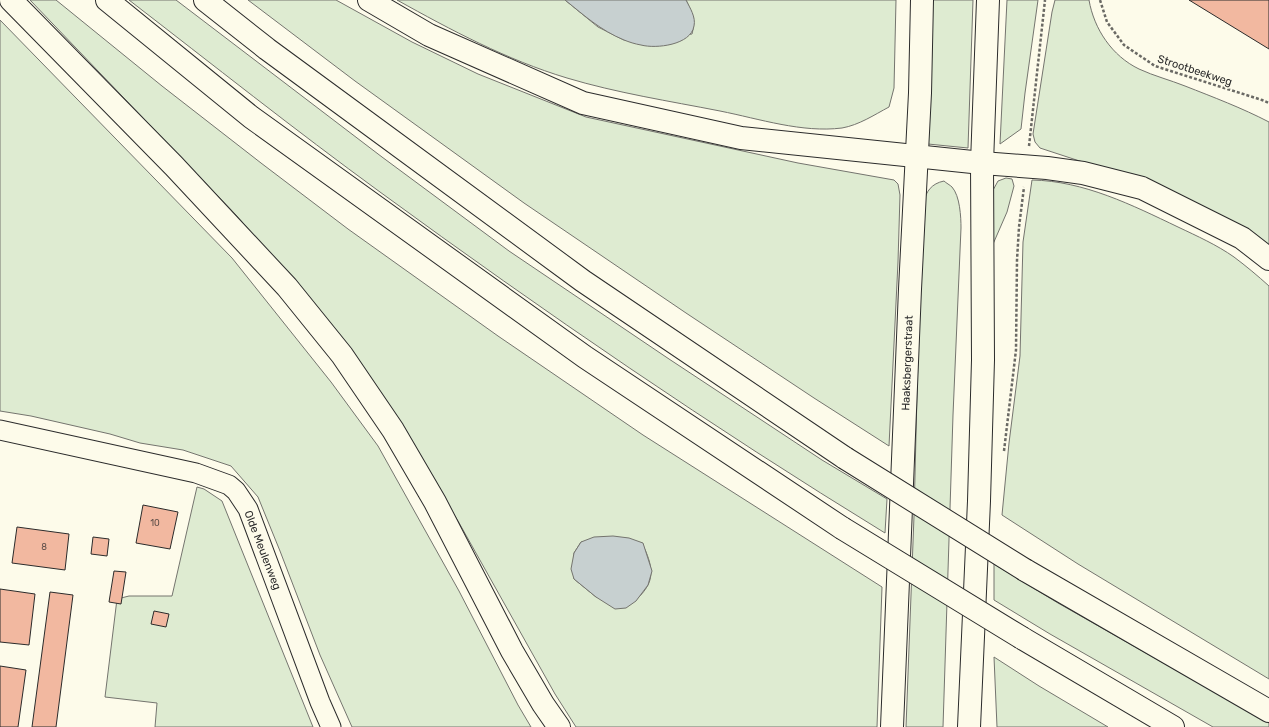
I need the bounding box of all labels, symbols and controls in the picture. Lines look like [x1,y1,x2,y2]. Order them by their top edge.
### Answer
street label: Strootbeekweg [1156,52,1234,89]
street label: Haaksbergerstraat [899,315,916,411]
street label: Olde Meulenweg [241,509,284,592]
house number: 10 [150,518,160,528]
house number: 8 [41,542,47,552]

